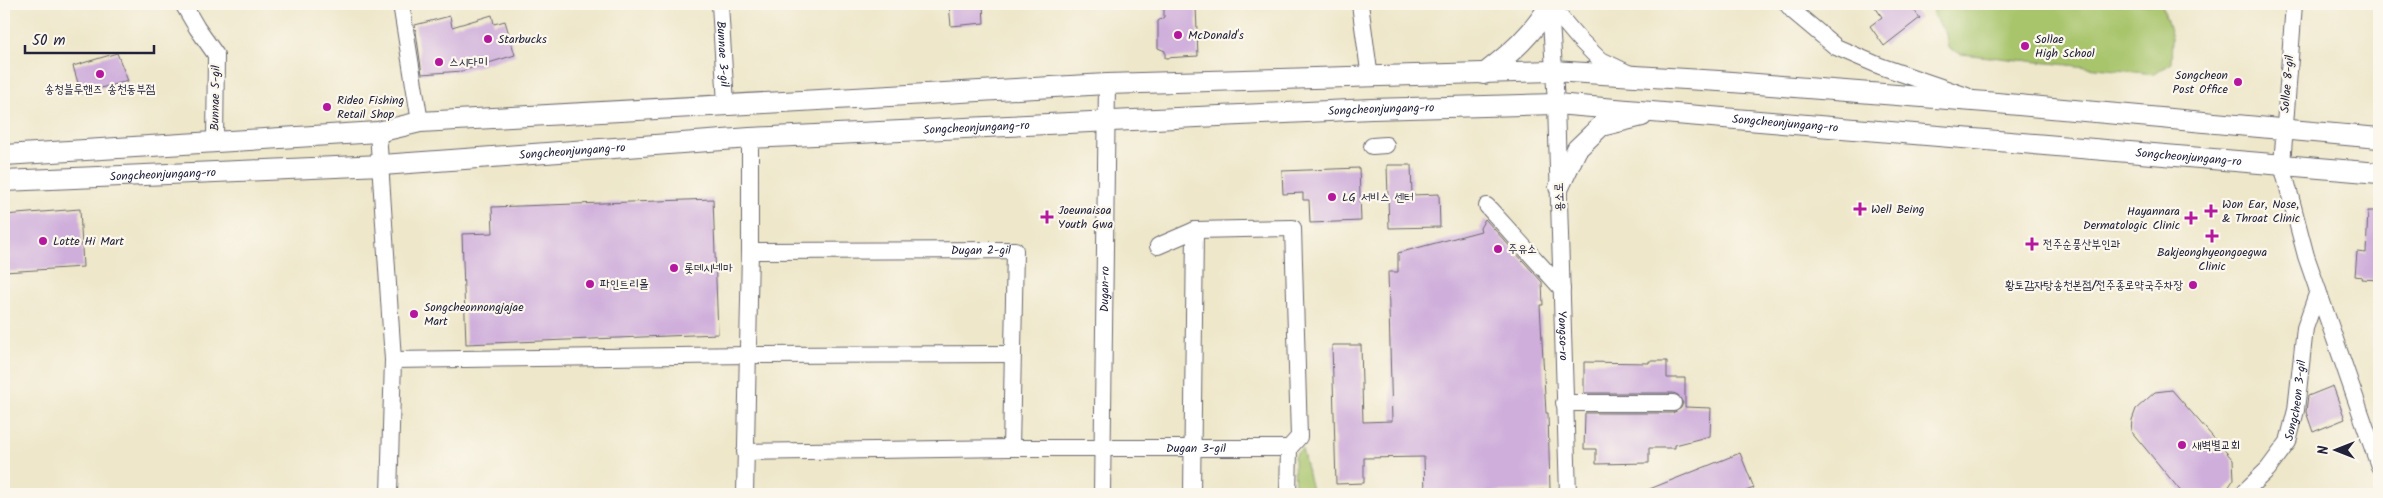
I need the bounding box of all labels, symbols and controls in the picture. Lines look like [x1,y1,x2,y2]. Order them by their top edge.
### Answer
street label: Bunnae 3-gil [711,20,734,87]
scale bar [25,22,154,54]
place label: McDonald's [1188,26,1244,45]
text: 50 m [32,29,66,53]
marker: McDonald's [1172,29,1184,41]
place label: Starbucks [498,30,547,49]
place label: Sollae High School [2035,30,2095,63]
marker: Starbucks [482,33,494,45]
marker: Sollae High School [2019,40,2031,52]
place label: 스시다미 [449,53,488,72]
street label: Sollae 8-gil [2276,54,2299,114]
marker: 스시다미 [433,56,445,68]
street label: Bunnae 5-gil [205,65,226,131]
place label: Songcheon Post Office [2173,66,2229,99]
marker: 송청블루핸즈 송천동부점 [94,68,106,80]
marker: Songcheon Post Office [2232,76,2244,88]
place label: 송청블루핸즈 송천동부점 [44,80,156,99]
place label: Rideo Fishing Retail Shop [337,91,404,124]
street label: Songcheonjungang-ro [1327,98,1435,121]
marker: Rideo Fishing Retail Shop [321,101,333,113]
street label: Songcheonjungang-ro [1731,110,1839,138]
street label: Songcheonjungang-ro [923,116,1030,140]
street label: Songcheonjungang-ro [518,138,626,165]
street label: Songcheonjungang-ro [2135,144,2243,171]
street label: Songcheonjungang-ro [109,163,217,187]
street label: 용소로 [1549,182,1569,212]
place label: LG 서비스 센터 [1342,188,1414,207]
marker: LG 서비스 센터 [1326,191,1338,203]
place label: Won Ear, Nose, & Throat Clinic [2222,195,2300,228]
place label: Well Being [1871,200,1925,219]
place label: Joeunaisoa Youth Gwa [1058,201,1113,234]
marker: Well Being [1853,202,1867,216]
place label: Hayannara Dermatologic Clinic [2083,202,2180,235]
marker: Won Ear, Nose, & Throat Clinic [2204,204,2218,218]
marker: Joeunaisoa Youth Gwa [1040,210,1054,224]
marker: Hayannara Dermatologic Clinic [2184,211,2198,225]
marker: Bakjeonghyeongoegwa Clinic [2205,229,2219,243]
place label: Lotte Hi Mart [53,232,124,251]
marker: Lotte Hi Mart [37,235,49,247]
place label: 전주순풍산부인과 [2043,235,2121,254]
marker: 전주순풍산부인과 [2025,237,2039,251]
place label: 주유소 [1508,240,1537,259]
street label: Dugan 2-gil [951,241,1011,260]
marker: 주유소 [1492,243,1504,255]
place label: Bakjeonghyeongoegwa Clinic [2157,243,2267,276]
place label: 롯데시네마 [684,259,733,278]
marker: 롯데시네마 [668,262,680,274]
street label: Dugan-ro [1095,266,1115,312]
place label: 파인트리몰 [600,275,649,294]
place label: 황토감자탕송천본점/전주종로약국주차장 [2005,276,2183,295]
marker: 파인트리몰 [584,278,596,290]
marker: 황토감자탕송천본점/전주종로약국주차장 [2187,279,2199,291]
place label: Songcheonnongjajae Mart [424,298,524,331]
marker: Songcheonnongjajae Mart [408,308,420,320]
street label: Yongso-ro [1552,310,1573,361]
street label: Songcheon 3-gil [2280,359,2311,443]
north arrow [2310,426,2360,476]
place label: 새벽별교회 [2192,436,2240,455]
street label: Dugan 3-gil [1166,439,1226,458]
marker: 새벽별교회 [2176,439,2188,451]
text: N [2313,445,2335,454]

